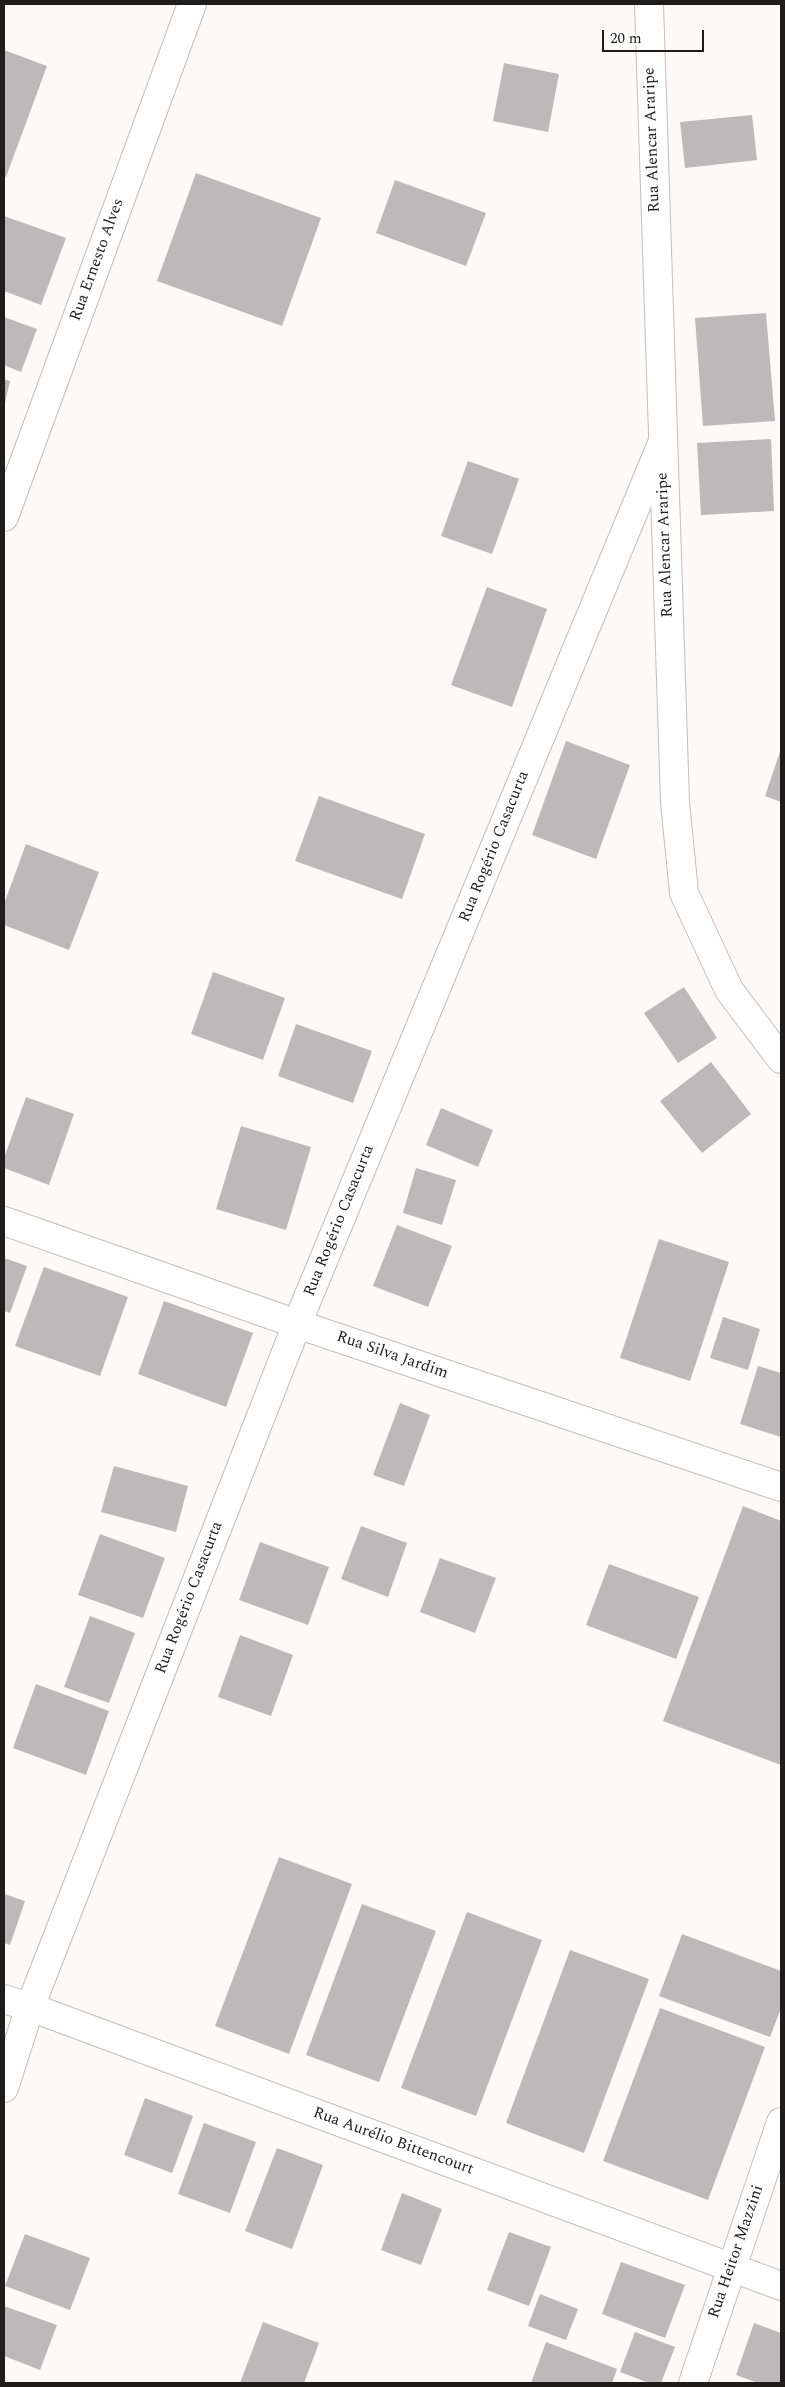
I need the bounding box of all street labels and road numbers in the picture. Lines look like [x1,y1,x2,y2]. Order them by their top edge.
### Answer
street label: Rua Alencar Araripe [641,67,665,213]
street label: Rua Ernesto Alves [67,196,129,324]
street label: Rua Alencar Araripe [654,472,678,618]
street label: Rua Rogério Casacurta [456,769,534,925]
street label: Rua Rogério Casacurta [301,1143,379,1299]
street label: Rua Silva Jardim [334,1328,450,1384]
street label: Rua Rogério Casacurta [152,1519,228,1677]
street label: Rua Aurélio Bittencourt [310,2104,476,2180]
street label: Rua Heitor Mazzini [705,2183,769,2321]

